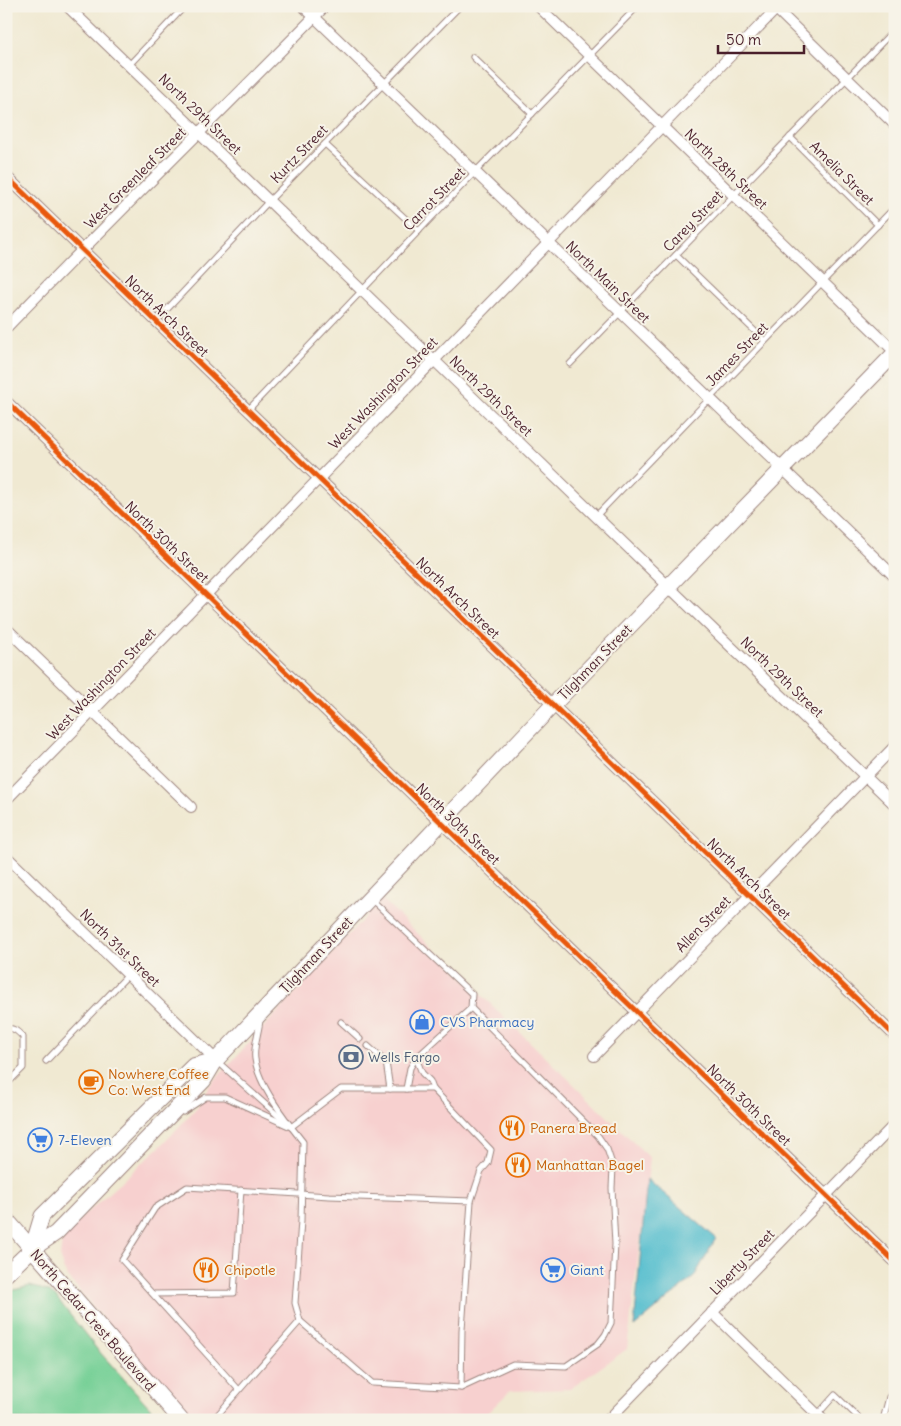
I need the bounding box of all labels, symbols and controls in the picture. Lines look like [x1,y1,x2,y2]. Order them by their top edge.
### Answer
scale bar [718,22,805,54]
text: 50 m [726,30,761,49]
street label: North 29th Street [155,70,245,158]
street label: Kurtz Street [267,121,332,187]
street label: West Greenleaf Street [80,123,190,233]
street label: North 28th Street [681,125,771,213]
street label: Amelia Street [806,137,878,209]
street label: Carrot Street [399,163,469,235]
street label: Carey Street [659,186,727,256]
street label: North Main Street [562,237,654,327]
street label: North Arch Street [121,271,213,361]
street label: James Street [702,318,772,390]
street label: West Washington Street [325,333,442,453]
street label: North 29th Street [446,352,536,440]
street label: North 30th Street [121,497,213,587]
street label: North Arch Street [412,553,504,643]
street label: Tilghman Street [554,620,636,704]
street label: West Washington Street [43,624,160,744]
street label: North 29th Street [737,633,827,721]
street label: North 30th Street [412,779,504,869]
street label: North Arch Street [703,834,795,924]
street label: Allen Street [672,892,735,956]
street label: North 31st Street [76,905,164,991]
street label: Tilghman Street [276,913,356,997]
shop icon: CVS Pharmacy [409,1009,435,1035]
place label: CVS Pharmacy [440,1013,535,1031]
bank icon: Wells Fargo [338,1044,364,1070]
place label: Wells Fargo [368,1048,440,1066]
street label: North 30th Street [703,1060,795,1150]
place label: Nowhere Coffee Co: West End [108,1065,209,1099]
cafe icon: Nowhere Coffee Co: West End [78,1069,104,1095]
restaurant icon: Panera Bread [499,1115,525,1141]
place label: Panera Bread [530,1119,617,1137]
supermarket icon: 7-Eleven [27,1127,53,1153]
place label: 7-Eleven [58,1131,112,1149]
restaurant icon: Manhattan Bagel [505,1152,531,1178]
place label: Manhattan Bagel [536,1156,644,1174]
street label: Liberty Street [706,1225,778,1299]
street label: North Cedar Crest Boulevard [27,1246,159,1394]
restaurant icon: Chipotle [193,1257,219,1283]
supermarket icon: Giant [540,1257,566,1283]
place label: Chipotle [224,1261,276,1279]
place label: Giant [570,1261,604,1279]

